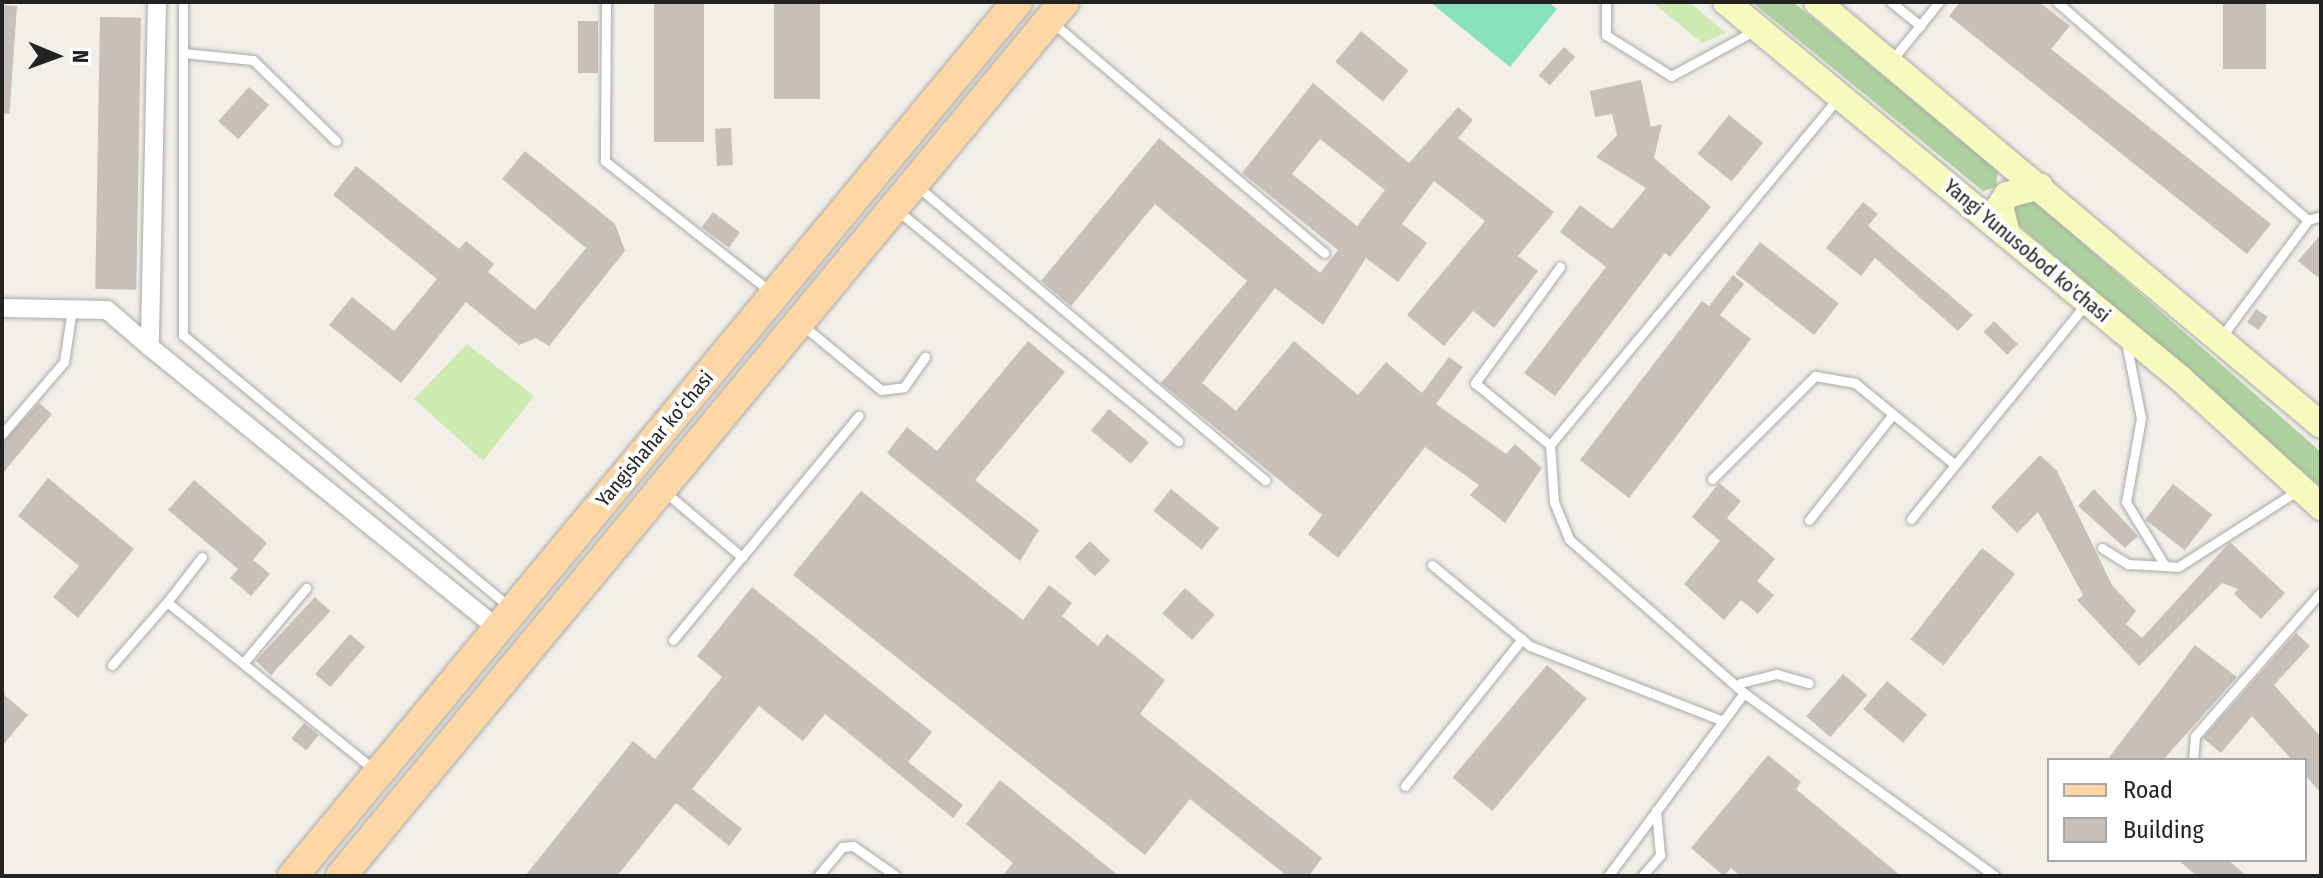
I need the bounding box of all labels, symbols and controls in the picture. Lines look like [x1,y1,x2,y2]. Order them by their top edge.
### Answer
north arrow [16,16,96,96]
text: N [67,50,94,63]
street label: Yangi Yunusobod ko'chasi [1939,174,2115,328]
street label: Yangishahar ko‘chasi [591,366,719,512]
legend [2047,758,2307,862]
text: Road [2123,776,2173,804]
text: Building [2123,816,2204,844]

